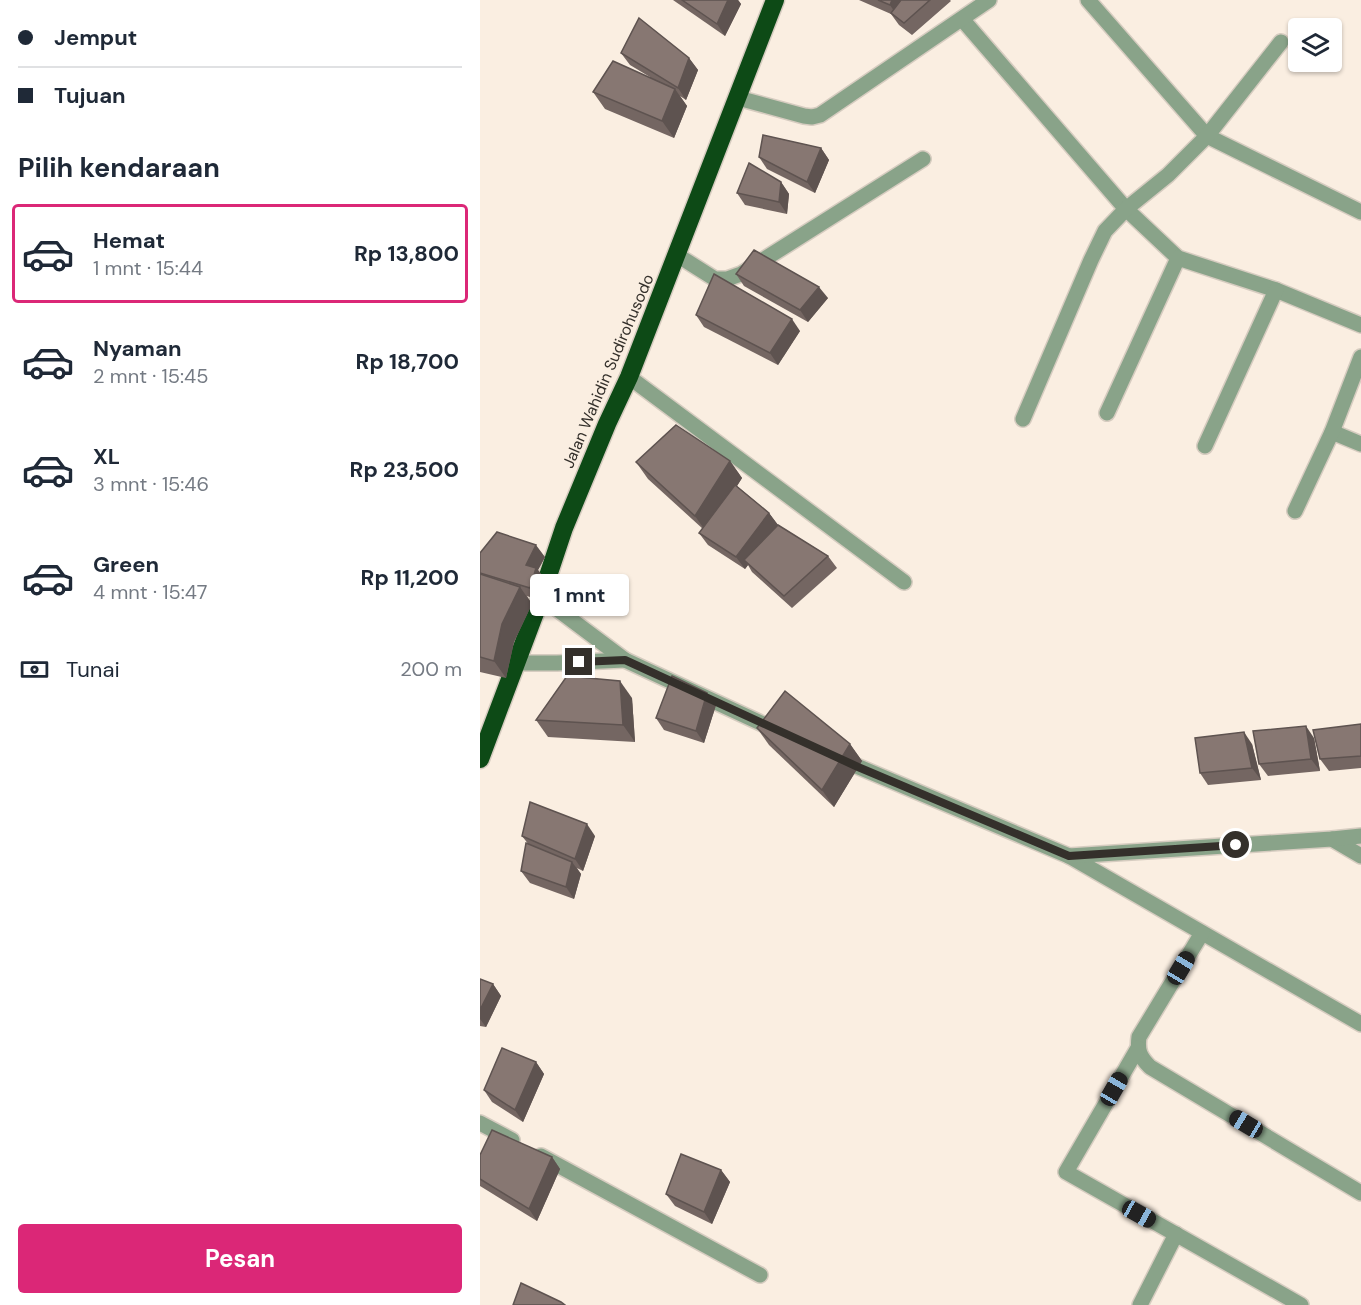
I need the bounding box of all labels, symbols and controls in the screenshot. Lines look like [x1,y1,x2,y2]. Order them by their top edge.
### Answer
map controls [1288,18,1342,72]
button: layers [1288,18,1342,72]
text: Jemput [54,23,137,52]
text: Tujuan [54,81,126,110]
text: Pilih kendaraan [18,150,220,185]
text: Hemat [93,226,165,255]
icon: car [21,227,75,281]
text: Rp 13,800 [354,239,459,268]
text: 1 mnt · 15:44 [93,255,203,281]
street label: Jalan Wahidin Sudirohusodo [557,271,659,471]
text: Nyaman [93,334,182,363]
icon: car [21,335,75,389]
text: Rp 18,700 [356,347,459,376]
text: 2 mnt · 15:45 [93,363,208,389]
text: XL [93,442,120,471]
icon: car [21,443,75,497]
text: Rp 23,500 [350,455,459,484]
text: 3 mnt · 15:46 [93,471,209,497]
text: Green [93,550,159,579]
icon: car [21,551,75,605]
text: Rp 11,200 [361,563,459,592]
callout: 1 mnt [530,575,628,617]
text: 4 mnt · 15:47 [93,579,208,605]
text: 1 mnt [554,582,605,608]
route end [565,648,592,675]
icon: cash [18,653,51,686]
text: Tunai [66,655,120,684]
text: 200 m [400,656,462,682]
route start [1222,831,1249,858]
car [1164,948,1198,988]
car [1097,1069,1131,1109]
car [1226,1107,1266,1141]
car [1119,1197,1159,1231]
button: Pesan [18,1224,462,1293]

